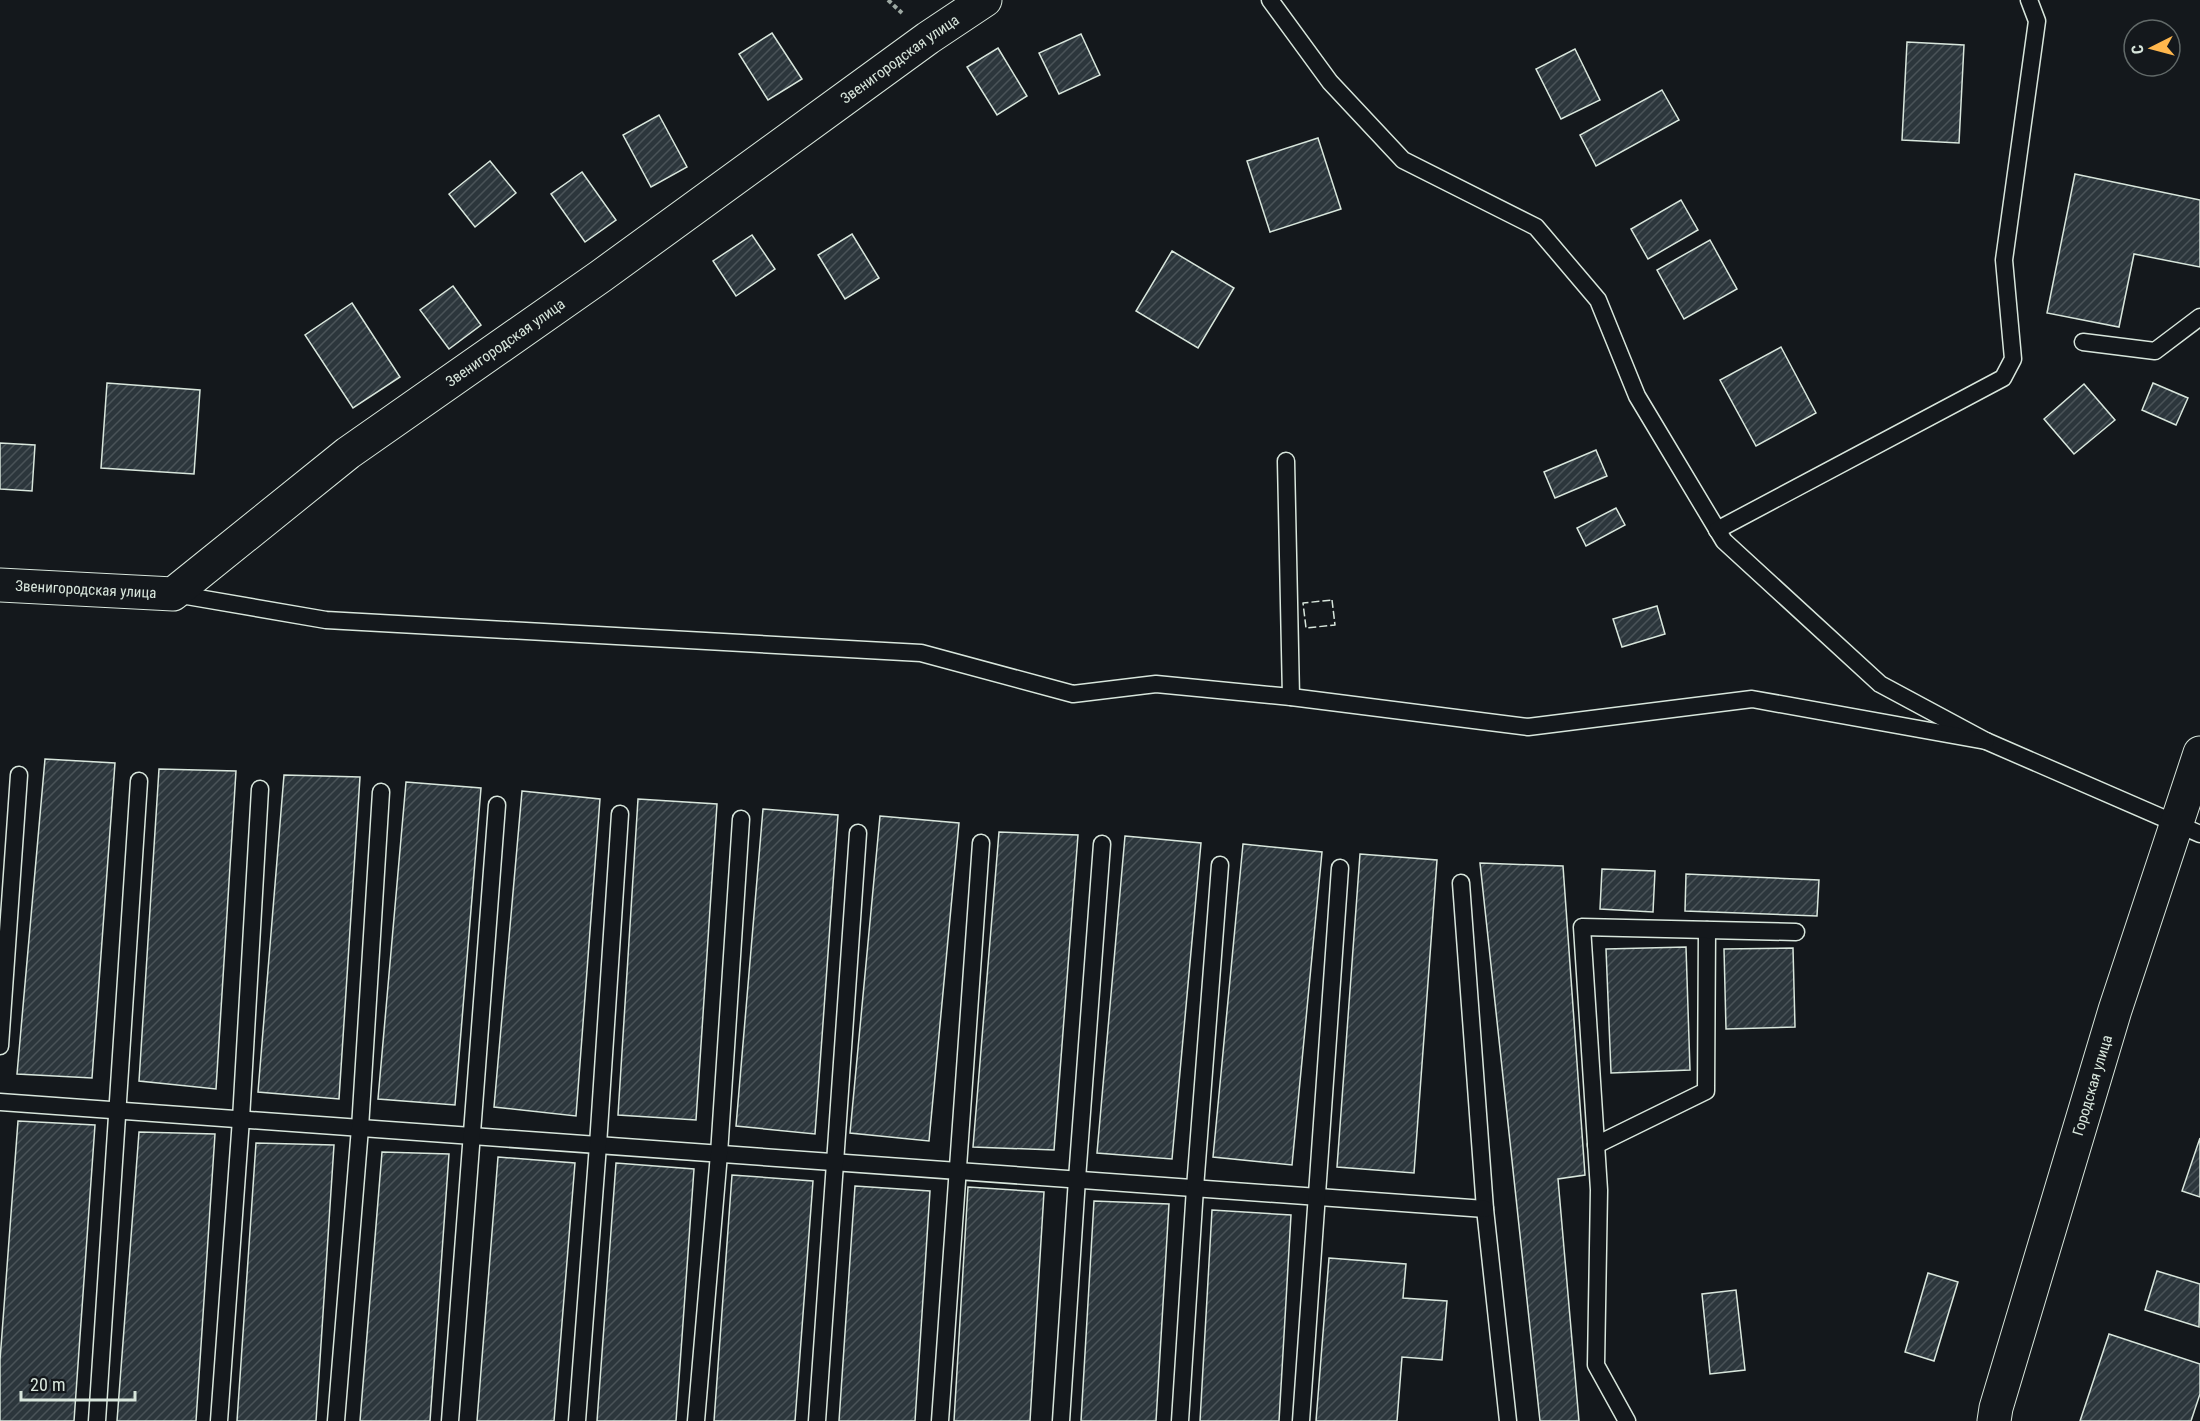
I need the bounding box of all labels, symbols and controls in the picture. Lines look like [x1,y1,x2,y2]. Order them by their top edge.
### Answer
street label: Звенигородская улица [837,11,963,108]
north arrow [2122,18,2182,78]
text: С [2128,44,2148,55]
street label: Звенигородская улица [442,295,568,391]
street label: Звенигородская улица [15,577,157,602]
street label: Городская улица [2069,1033,2116,1138]
scale bar [21,1364,135,1402]
text: 20 m [30,1374,65,1395]

